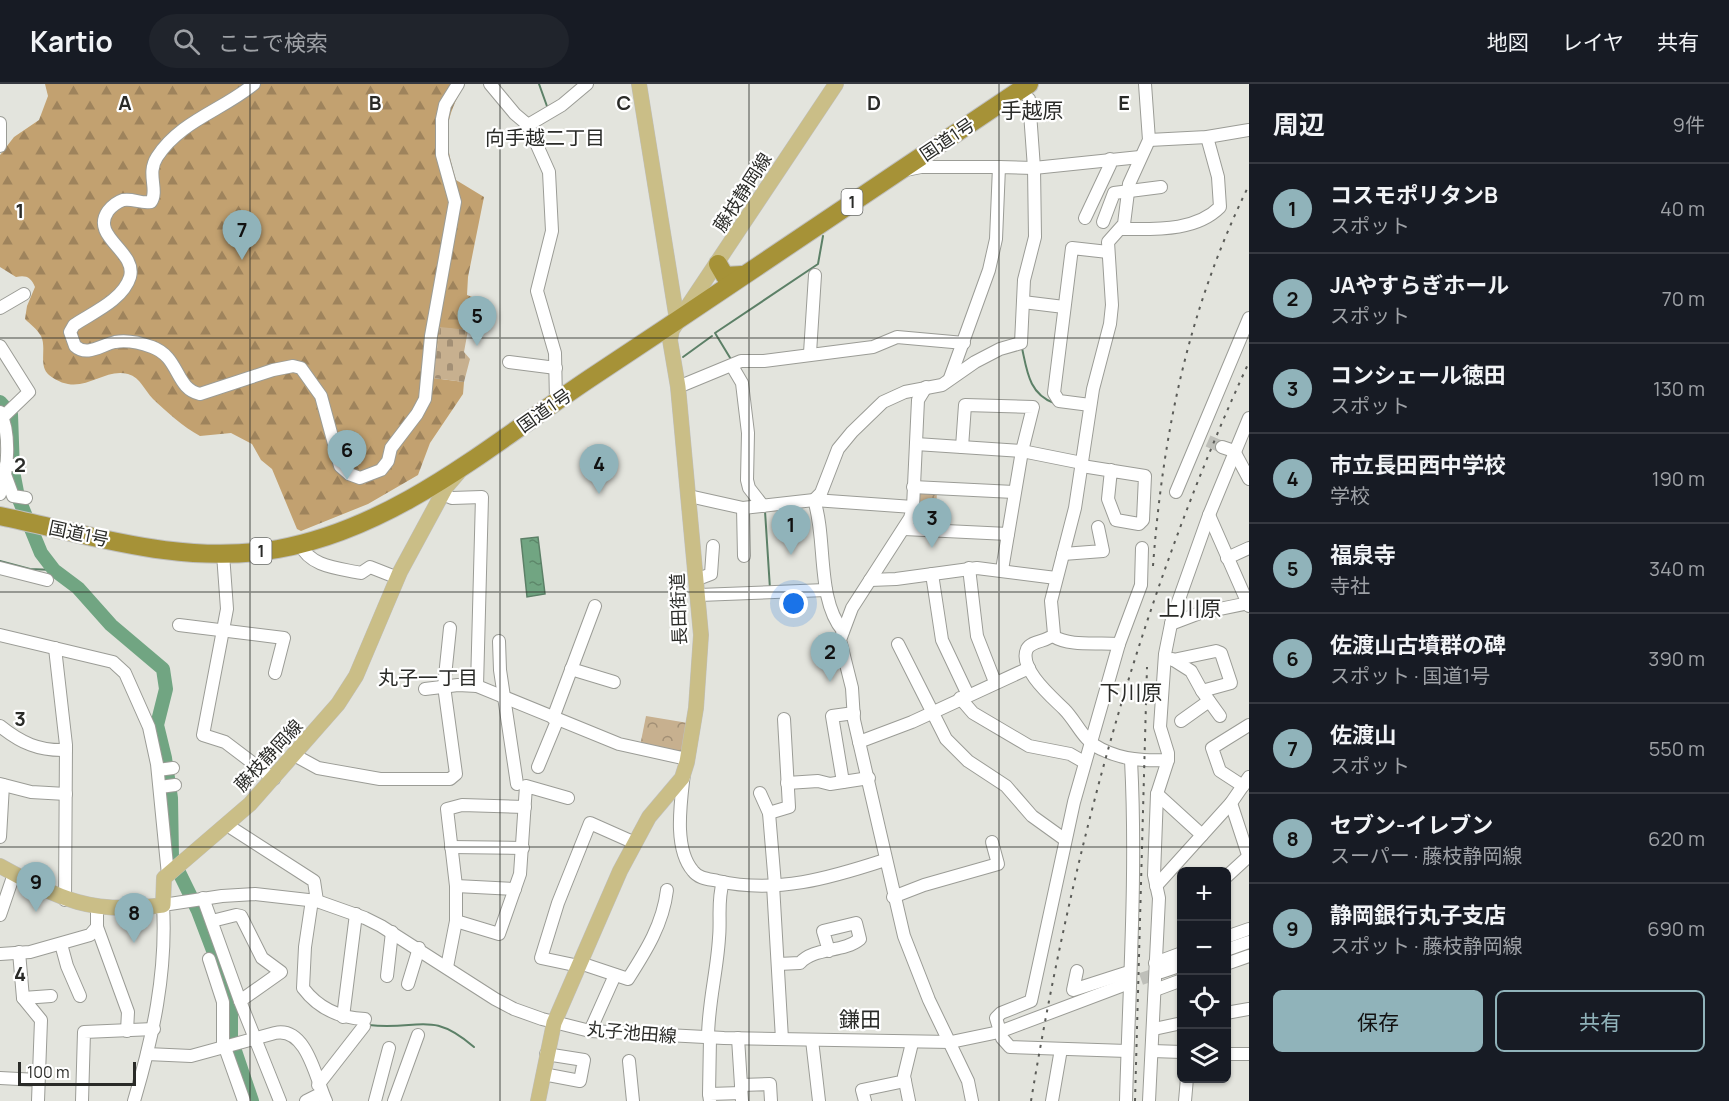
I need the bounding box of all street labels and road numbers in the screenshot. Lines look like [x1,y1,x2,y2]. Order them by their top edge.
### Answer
street label: 国道1号 [915,112,979,166]
street label: 藤枝静岡線 [707,148,777,236]
road number: 1 [842,189,862,215]
street label: 国道1号 [512,383,576,437]
street label: 国道1号 [47,515,111,551]
road number: 1 [250,538,272,564]
street label: 長田街道 [665,573,691,645]
street label: 藤枝静岡線 [229,714,307,796]
street label: 丸子池田線 [586,1016,678,1048]

